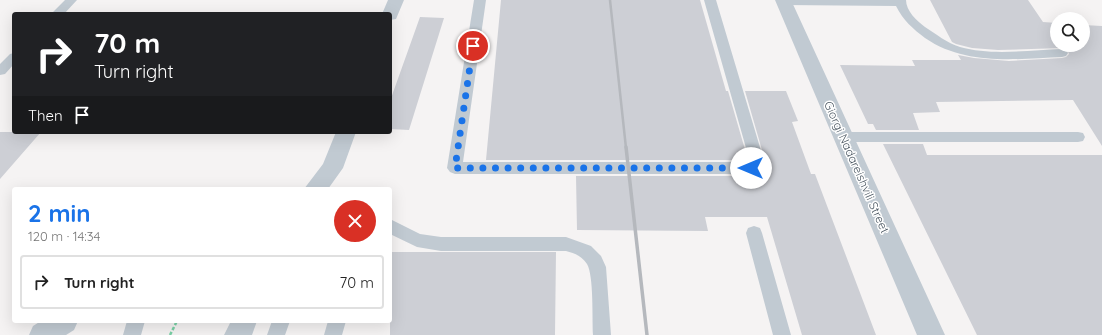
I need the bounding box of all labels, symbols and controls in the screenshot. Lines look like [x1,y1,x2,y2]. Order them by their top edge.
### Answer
map controls [1050,12,1090,52]
button: search [1050,12,1090,52]
text: 70 m [94,25,160,60]
icon: right [28,28,80,80]
pin [456,29,490,63]
icon: arrive [462,35,484,57]
text: Turn right [94,60,174,83]
street label: Giorgi Nadareishvili Street [821,99,893,235]
icon: arrive [71,104,93,126]
text: Then [28,106,63,125]
position arrow [730,147,772,189]
text: 2 min [28,198,90,228]
button: close [334,200,376,242]
text: 120 m · 14:34 [28,228,100,244]
icon: right [30,271,52,293]
text: Turn right [64,273,135,292]
text: 70 m [340,273,374,292]

